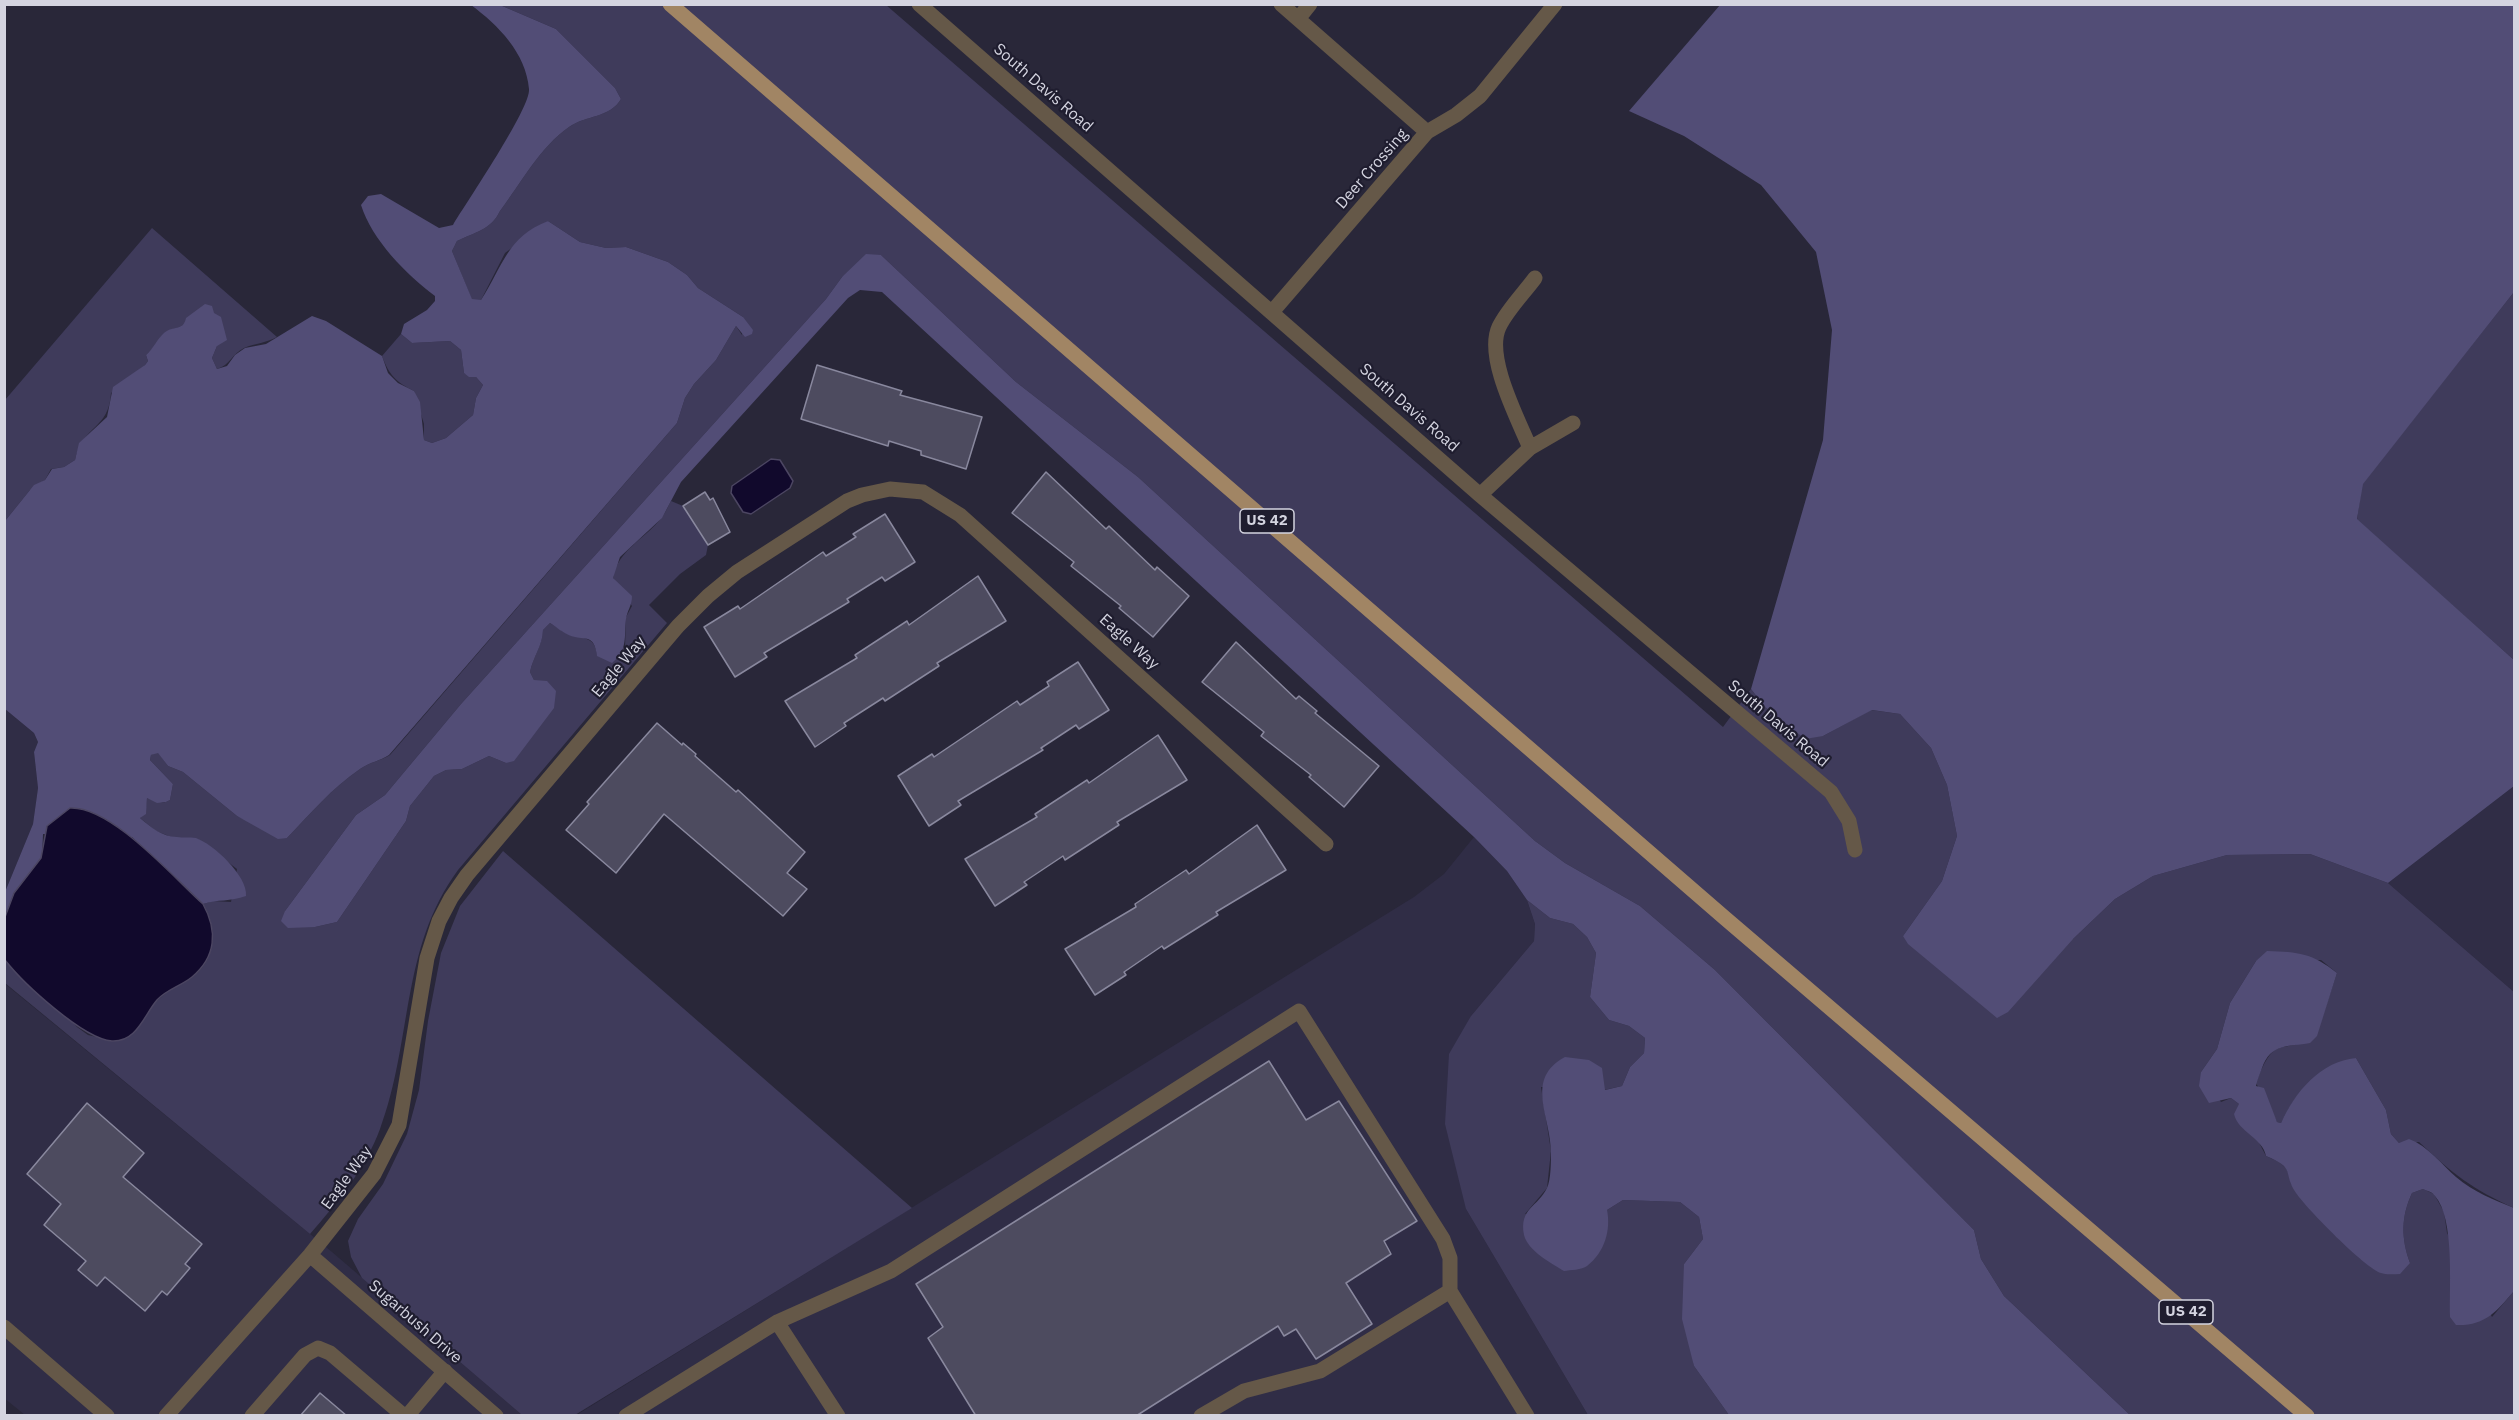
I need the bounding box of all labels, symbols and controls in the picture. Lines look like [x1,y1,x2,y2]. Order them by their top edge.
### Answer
street label: South Davis Road [989,40,1097,136]
street label: Deer Crossing [1332,125,1412,213]
street label: South Davis Road [1355,360,1463,456]
road number: US 42 [1240,509,1294,533]
street label: Eagle Way [1095,610,1163,674]
street label: Eagle Way [588,633,650,701]
street label: South Davis Road [1724,676,1832,772]
street label: Eagle Way [318,1143,376,1213]
street label: Sugarbush Drive [364,1276,466,1368]
road number: US 42 [2159,1300,2213,1324]

